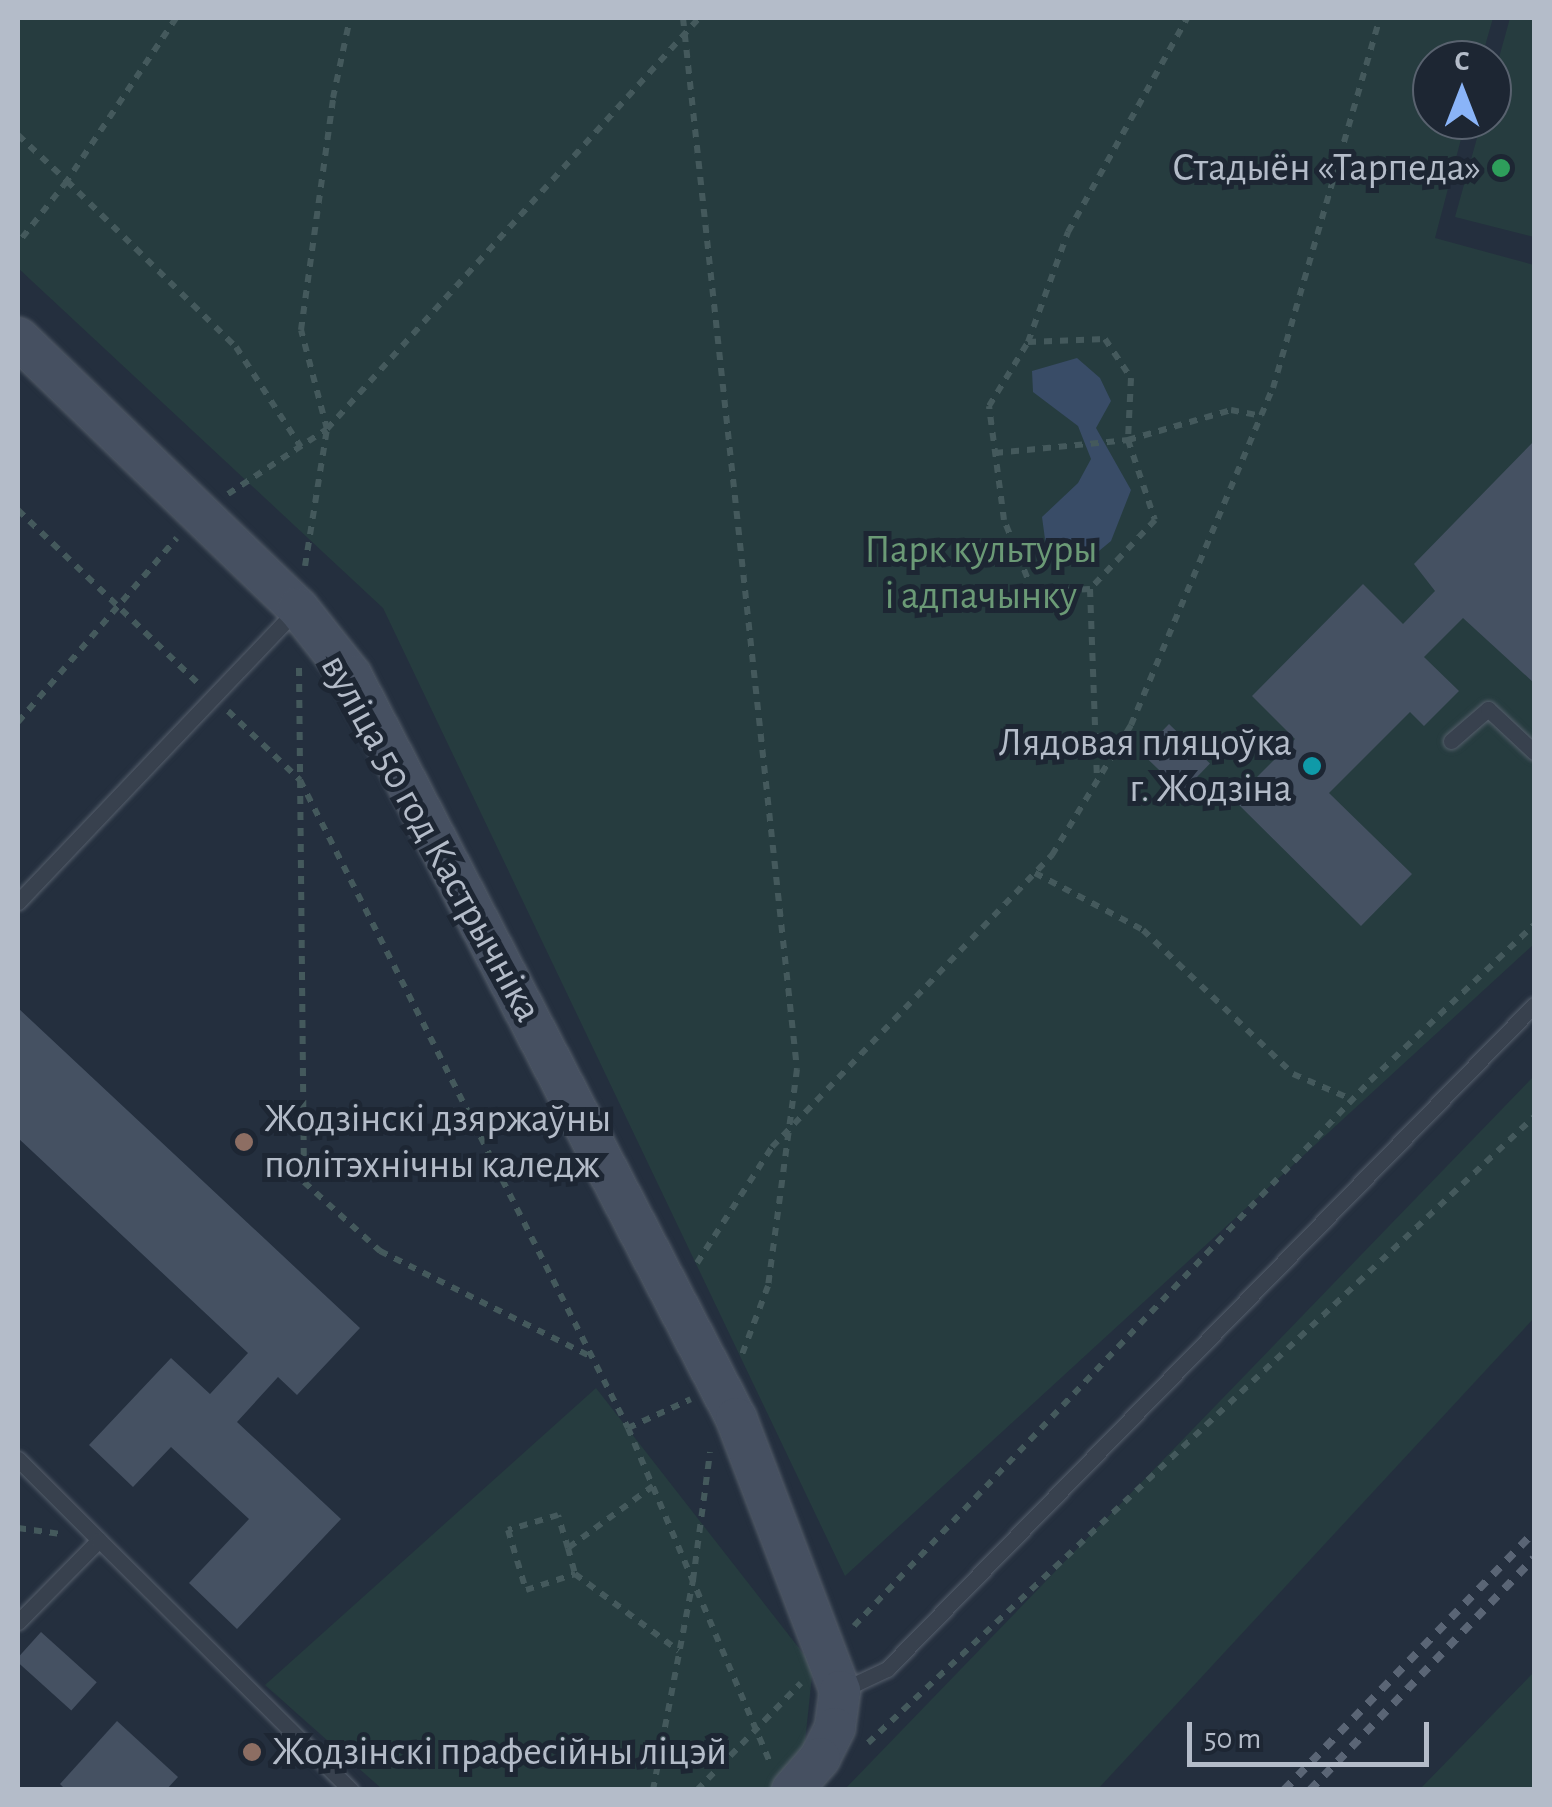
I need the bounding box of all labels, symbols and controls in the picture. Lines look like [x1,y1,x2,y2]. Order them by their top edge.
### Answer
north arrow [1412,40,1512,140]
text: С [1454,48,1470,76]
place label: Стадыён «Тарпеда» [1172,144,1481,192]
marker: Стадыён «Тарпеда» [1490,157,1512,179]
park label: Парк культуры і адпачынку [864,526,1098,620]
street label: вуліца 50 год Кастрычніка [310,646,552,1030]
place label: Лядовая пляцоўка г. Жодзіна [998,719,1292,813]
marker: Лядовая пляцоўка г. Жодзіна [1301,755,1323,777]
place label: Жодзінскі дзяржаўны політэхнічны каледж [264,1095,611,1189]
marker: Жодзінскі дзяржаўны політэхнічны каледж [233,1131,255,1153]
scale bar [1192,1702,1434,1764]
text: 50 m [1204,1724,1261,1754]
place label: Жодзінскі прафесійны ліцэй [272,1728,727,1776]
marker: Жодзінскі прафесійны ліцэй [241,1741,263,1763]

